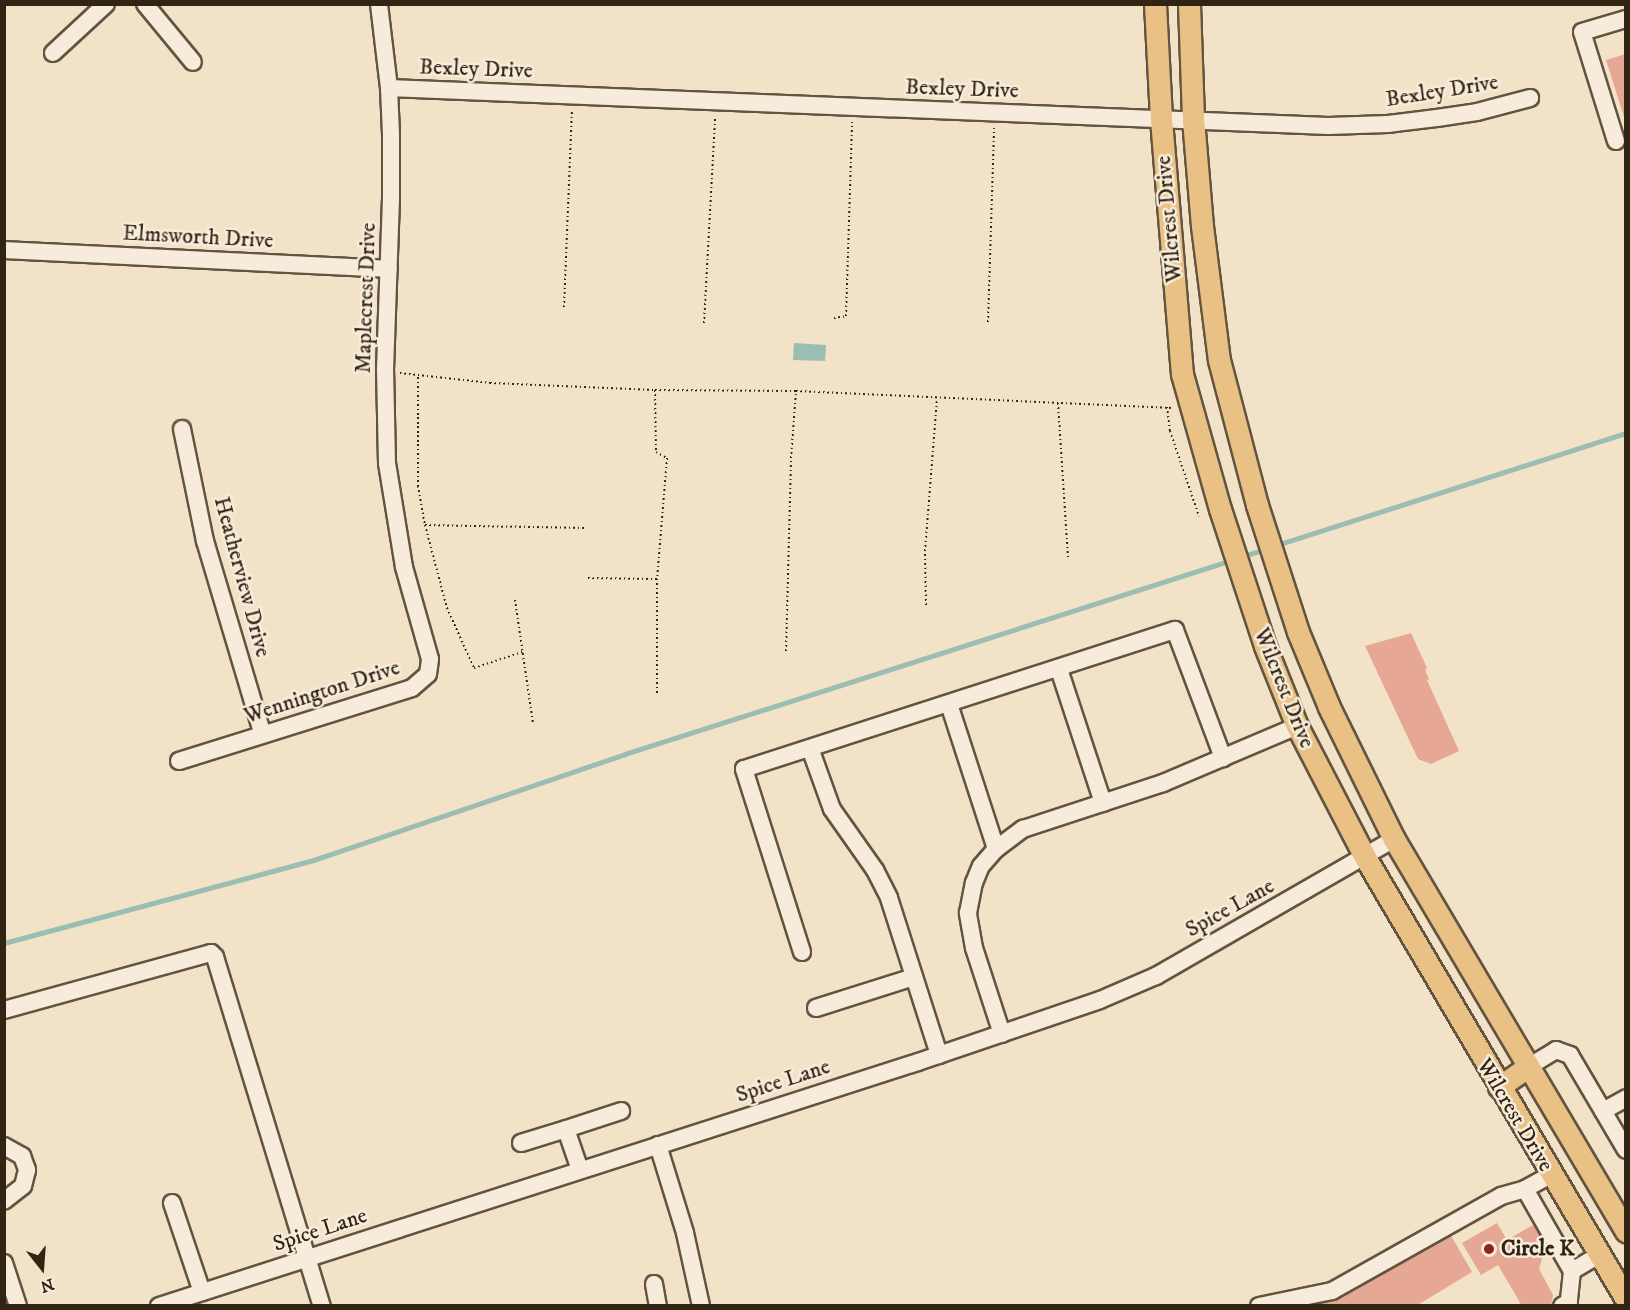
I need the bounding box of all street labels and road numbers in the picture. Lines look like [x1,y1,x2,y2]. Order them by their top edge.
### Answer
street label: Bexley Drive [419,54,533,84]
street label: Bexley Drive [1384,69,1500,113]
street label: Bexley Drive [905,74,1019,104]
street label: Wilcrest Drive [1150,154,1188,284]
street label: Elmsworth Drive [122,220,274,254]
street label: Maplecrest Drive [350,222,382,374]
street label: Heatherview Drive [208,494,276,660]
street label: Wilcrest Drive [1248,624,1320,752]
street label: Wennington Drive [241,654,403,730]
street label: Spice Lane [1181,873,1279,943]
street label: Spice Lane [733,1053,833,1109]
street label: Wilcrest Drive [1471,1054,1559,1176]
street label: Spice Lane [270,1202,370,1258]

